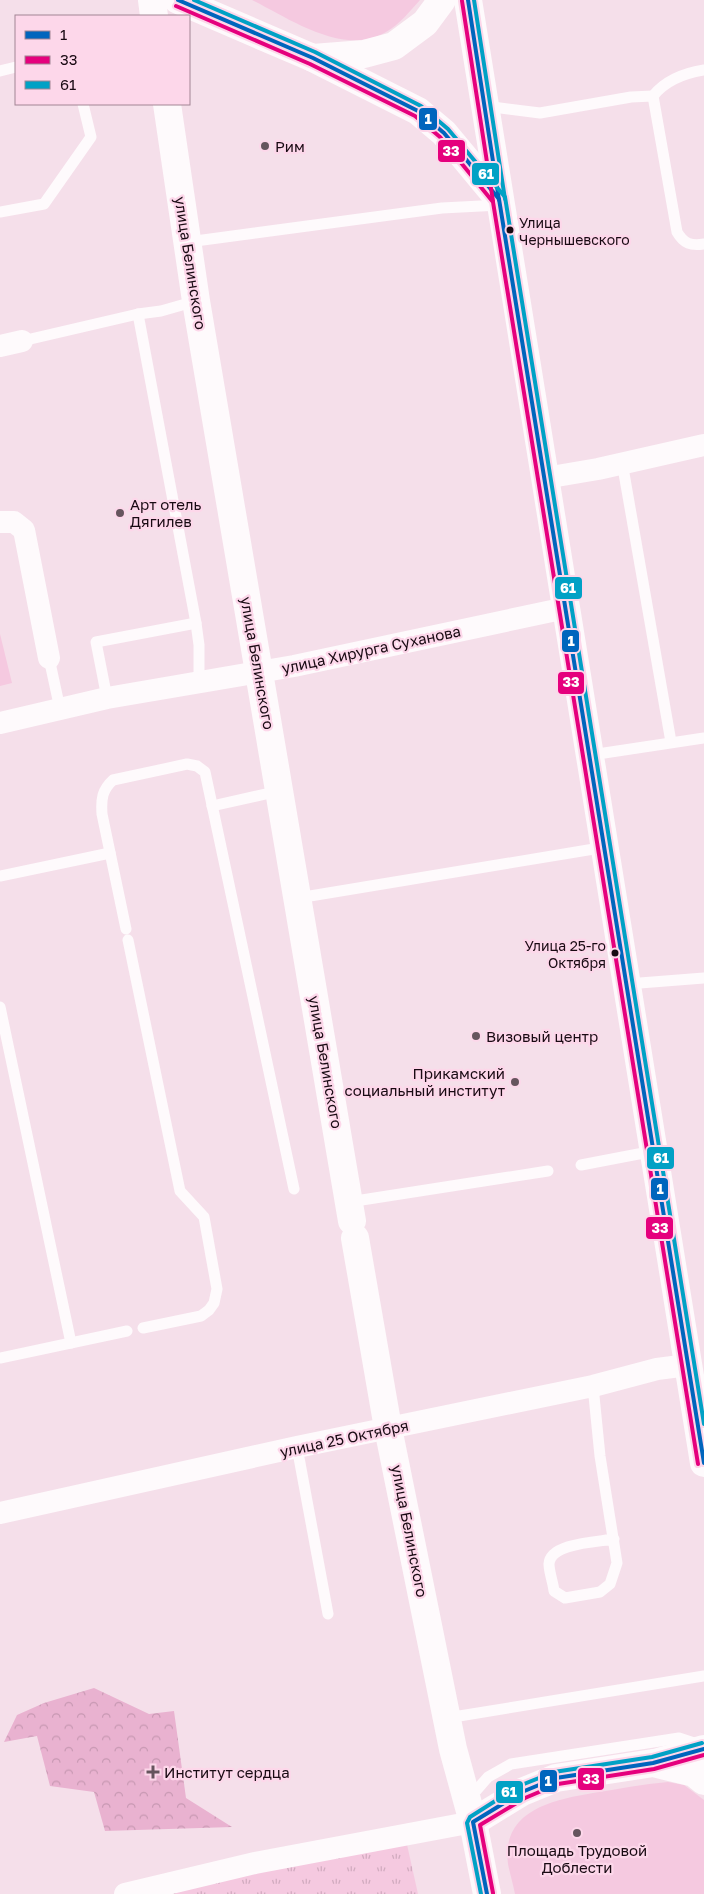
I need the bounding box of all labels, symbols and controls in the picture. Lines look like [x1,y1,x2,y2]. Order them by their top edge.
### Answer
legend [15,15,190,105]
text: 1 [60,25,67,43]
text: 33 [60,50,78,68]
text: 61 [60,75,76,93]
line badge: 1 [418,107,438,131]
text: 1 [424,110,432,127]
place label: Рим [275,137,305,155]
line badge: 33 [437,139,466,163]
marker: Рим [259,140,271,152]
text: 33 [442,142,460,159]
line badge: 61 [471,162,500,186]
text: 61 [478,165,494,182]
street label: улица Белинского [172,195,210,331]
place label: Улица Чернышевского [519,214,630,248]
marker: Улица Чернышевского [505,225,515,235]
place label: Арт отель Дягилев [130,495,202,530]
marker: Арт отель Дягилев [114,507,126,519]
line badge: 61 [554,576,583,600]
text: 61 [560,579,576,596]
street label: улица Белинского [237,595,279,731]
street label: улица Хирурга Суханова [280,621,462,677]
line badge: 1 [561,629,580,653]
text: 1 [567,632,575,649]
line badge: 33 [557,671,585,695]
text: 33 [562,673,580,690]
place label: Улица 25-го Октября [525,937,606,971]
marker: Улица 25-го Октября [610,948,620,958]
street label: улица Белинского [305,994,347,1130]
place label: Визовый центр [486,1027,598,1045]
marker: Визовый центр [470,1030,482,1042]
place label: Прикамский социальный институт [345,1064,506,1099]
marker: Прикамский социальный институт [509,1076,521,1088]
line badge: 61 [646,1146,675,1170]
text: 61 [653,1149,669,1166]
line badge: 1 [650,1177,669,1201]
text: 1 [656,1180,664,1197]
line badge: 33 [645,1216,674,1240]
text: 33 [651,1219,669,1236]
street label: улица 25 Октября [278,1416,410,1460]
street label: улица Белинского [388,1463,432,1599]
place label: Институт сердца [164,1763,290,1781]
marker: Институт сердца [146,1765,160,1779]
line badge: 33 [577,1767,605,1791]
line badge: 1 [539,1769,558,1793]
text: 33 [582,1770,600,1787]
text: 1 [544,1772,552,1789]
line badge: 61 [495,1780,524,1804]
text: 61 [501,1783,517,1800]
marker: Площадь Трудовой Доблести [571,1827,583,1839]
place label: Площадь Трудовой Доблести [507,1841,647,1876]

